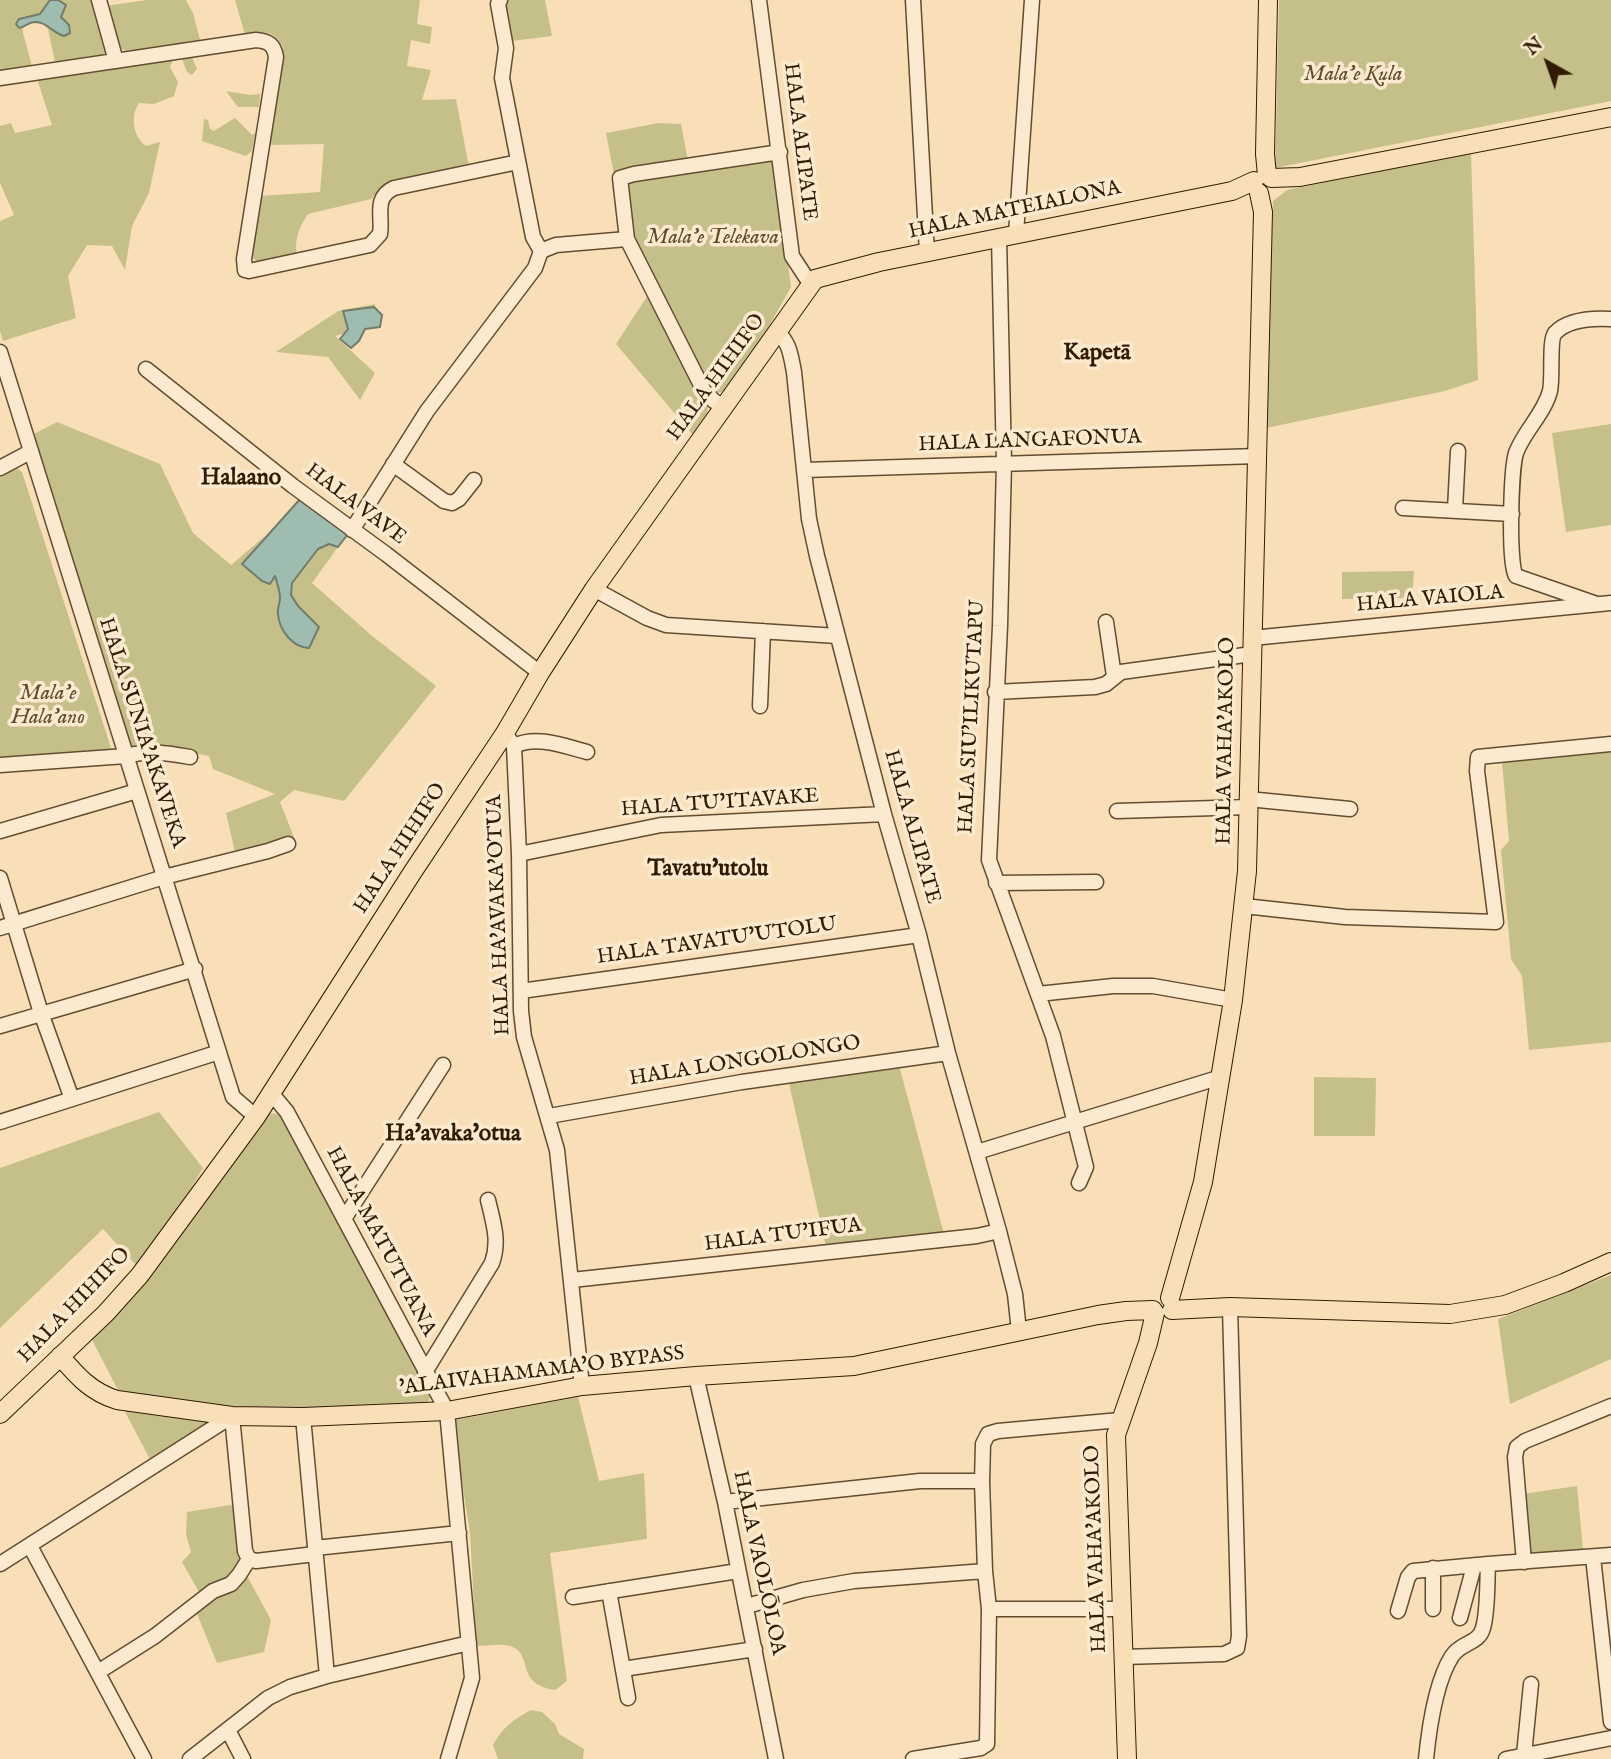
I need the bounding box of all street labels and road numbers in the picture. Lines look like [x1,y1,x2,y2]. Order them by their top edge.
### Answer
street label: HALA ALIPATE [777,61,821,223]
street label: HALA MATEIALONA [907,176,1123,246]
street label: HALA HIHIFO [662,310,772,446]
street label: HALA LANGAFONUA [918,426,1142,458]
street label: HALA VAVE [299,459,411,551]
street label: HALA VAIOLA [1355,581,1505,619]
street label: HALA SIU'ILIKUTAPU [954,599,992,835]
street label: HALA SUNIA'AKAVEKA [92,615,190,851]
street label: HALA VAHA'AKOLO [1213,637,1241,845]
street label: HALA ALIPATE [877,747,945,907]
street label: HALA HIHIFO [349,779,453,919]
street label: HALA TU'ITAVAKE [620,785,820,823]
street label: HALA HA'AVAKA'OTUA [483,794,517,1036]
street label: HALA TAVATU'UTOLU [595,913,839,971]
street label: HALA LONGOLONGO [628,1031,862,1093]
street label: HALA MATUTUANA [319,1143,441,1341]
street label: HALA TU'IFUA [703,1214,863,1258]
street label: HALA HIHIFO [14,1243,136,1369]
street label: 'ALAIVAHAMAMA'O BYPASS [398,1342,686,1402]
street label: HALA VAHA'AKOLO [1081,1445,1113,1653]
street label: HALA VAOLŌLOA [726,1468,790,1658]

